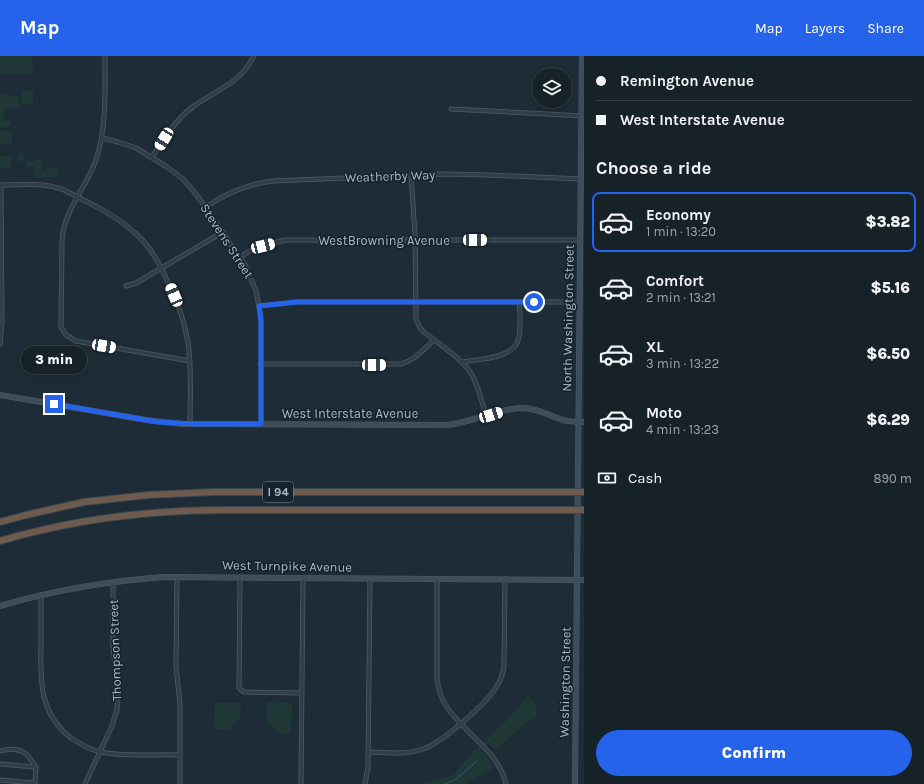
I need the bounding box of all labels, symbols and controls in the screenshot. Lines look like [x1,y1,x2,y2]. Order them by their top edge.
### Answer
text: Map [20,17,59,39]
text: Map [755,20,783,37]
text: Layers [805,20,845,37]
text: Share [867,20,904,37]
map controls [532,68,572,108]
button: layers [532,68,572,108]
text: Remington Avenue [620,72,754,90]
text: West Interstate Avenue [620,111,785,129]
car [153,126,175,152]
text: Choose a ride [596,157,711,179]
street label: Weatherby Way [345,167,435,185]
street label: Stevens Street [197,201,257,281]
icon: car [598,204,634,240]
text: Economy [646,206,711,224]
text: $3.82 [865,213,910,231]
text: 1 min · 13:20 [646,224,716,239]
street label: WestBrowning Avenue [318,233,450,248]
car [463,234,487,246]
car [250,237,276,255]
street label: North Washington Street [559,244,577,392]
icon: car [598,270,634,306]
text: Comfort [646,272,704,290]
text: $5.16 [871,279,910,297]
car [164,282,184,308]
text: 2 min · 13:21 [646,290,716,305]
route start [525,293,543,311]
icon: car [598,336,634,372]
car [91,338,117,354]
text: XL [646,338,664,356]
text: $6.50 [866,345,910,363]
callout: 3 min [21,346,87,374]
text: 3 min [35,352,73,367]
text: 3 min · 13:22 [646,356,719,371]
car [362,359,386,371]
route end [45,395,63,413]
icon: car [598,402,634,438]
text: Moto [646,404,682,422]
street label: West Interstate Avenue [282,406,419,421]
car [478,406,504,424]
text: $6.29 [866,411,910,429]
text: 4 min · 13:23 [646,422,719,437]
icon: cash [596,467,618,489]
text: Cash [628,469,662,487]
text: 890 m [874,471,912,486]
road number: I 94 [263,482,293,502]
street label: West Turnpike Avenue [222,557,352,575]
street label: Thompson Street [106,599,124,701]
street label: Washington Street [557,626,573,737]
button: Confirm [596,730,912,776]

